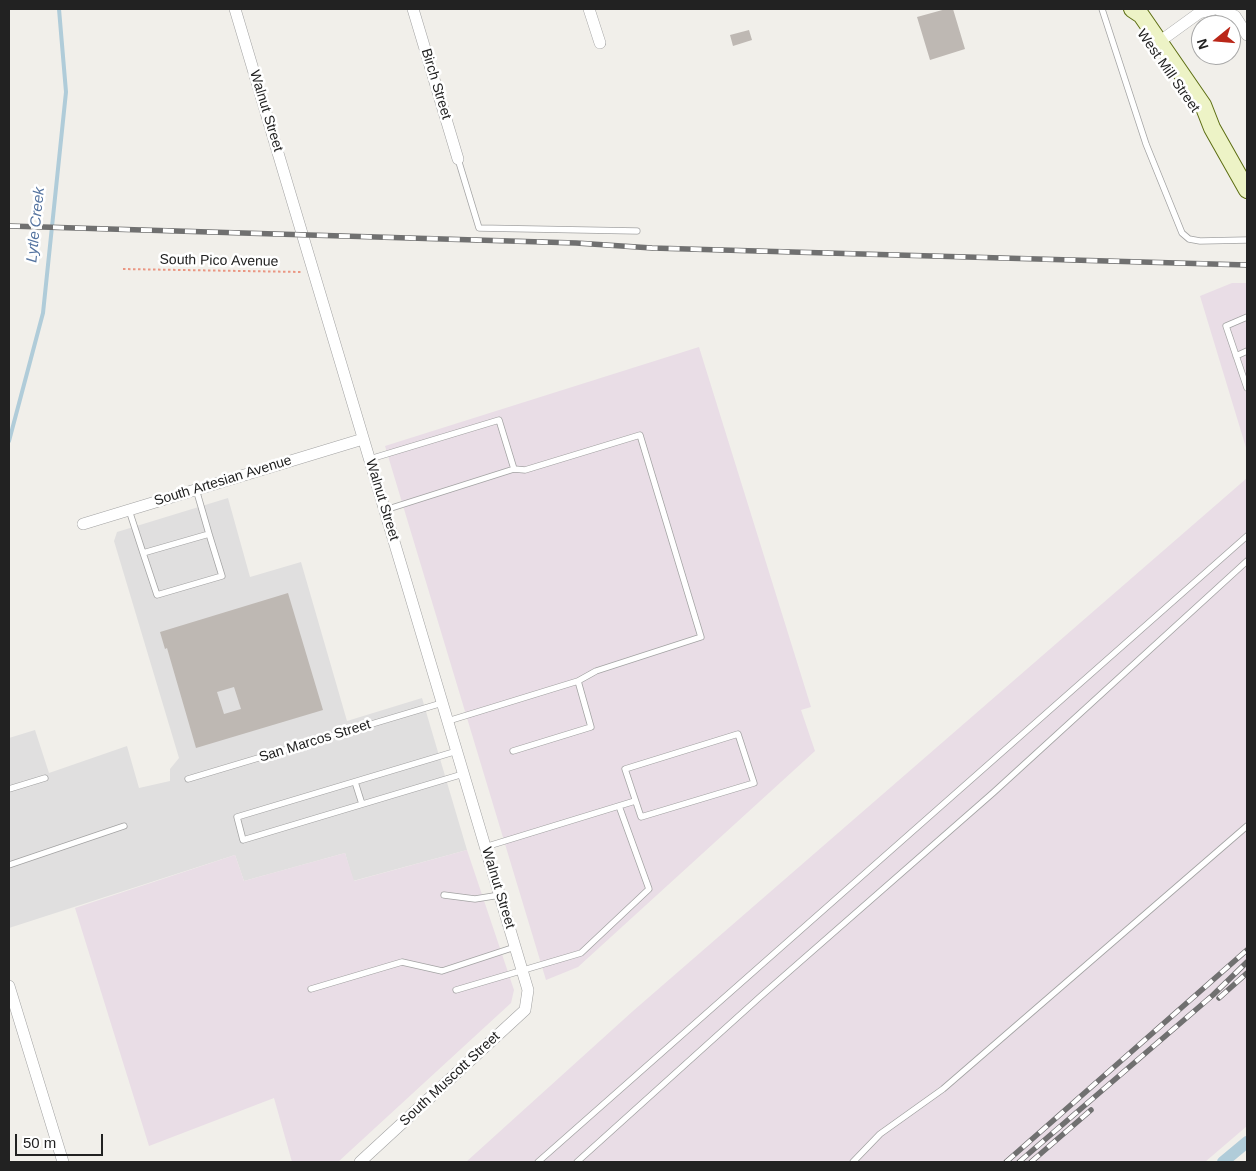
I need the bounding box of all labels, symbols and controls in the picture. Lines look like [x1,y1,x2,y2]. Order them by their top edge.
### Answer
north arrow [1191,15,1241,65]
street label: West Mill Street [1133,26,1203,116]
text: N [1193,37,1212,51]
street label: Birch Street [417,47,455,121]
street label: Walnut Street [246,68,286,154]
water label: Lytle Creek [23,186,49,264]
street label: South Pico Avenue [159,252,279,270]
street label: South Artesian Avenue [152,452,294,510]
street label: Walnut Street [362,457,402,543]
street label: San Marcos Street [257,716,373,766]
street label: Walnut Street [478,845,518,931]
street label: South Muscott Street [396,1028,504,1130]
scale bar [18,1124,105,1156]
text: 50 m [23,1134,56,1151]

